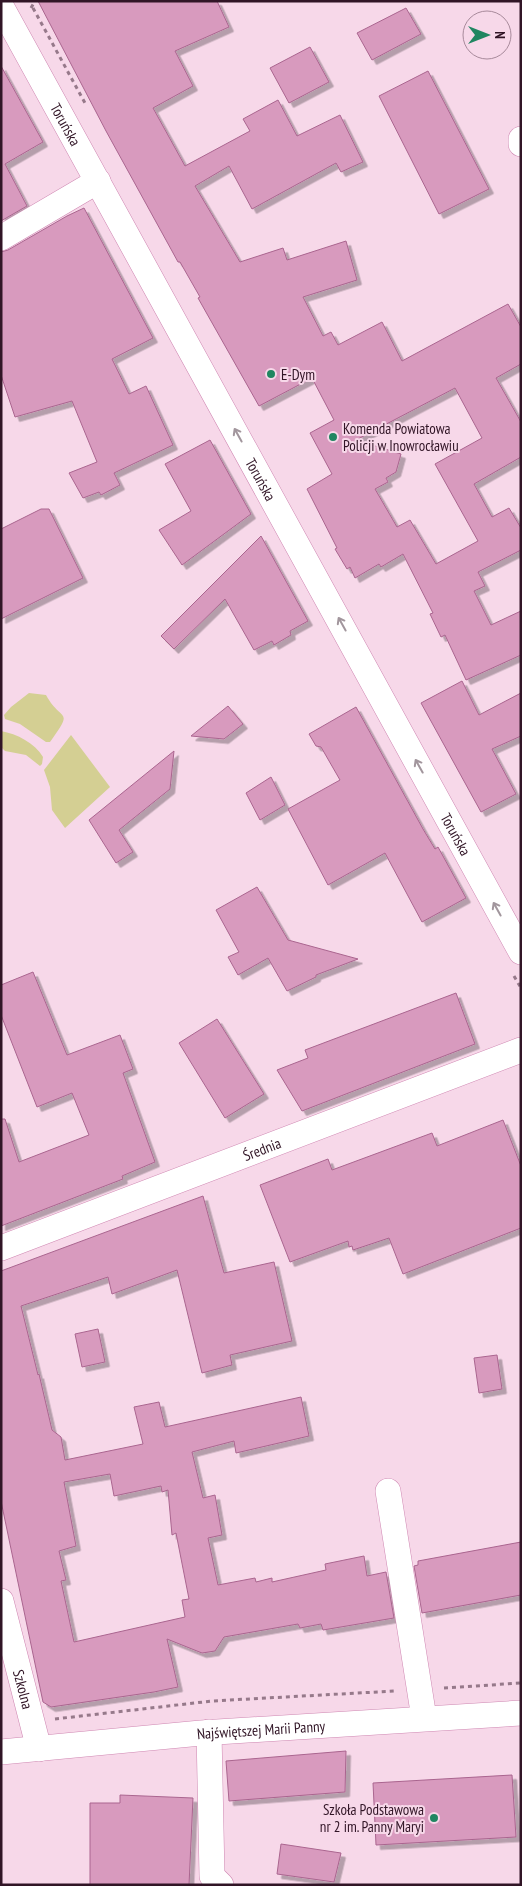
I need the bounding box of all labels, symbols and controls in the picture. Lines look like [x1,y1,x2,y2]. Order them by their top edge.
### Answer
north arrow [462,10,512,60]
text: N [491,31,509,39]
street label: Toruńska [47,100,85,149]
place label: E-Dym [281,365,315,384]
marker: E-Dym [265,368,277,380]
place label: Komenda Powiatowa Policji w Inowrocławiu [343,419,459,455]
one-way arrow [233,428,242,443]
marker: Komenda Powiatowa Policji w Inowrocławiu [327,431,339,443]
street label: Toruńska [242,455,280,504]
one-way arrow [336,617,346,631]
one-way arrow [414,760,424,774]
street label: Toruńska [437,809,476,859]
one-way arrow [492,902,502,917]
street label: Średnia [240,1133,283,1165]
street label: Szkolna [9,1667,38,1711]
street label: Najświętszej Marii Panny [196,1716,326,1743]
place label: Szkoła Podstawowa nr 2 im. Panny Maryi [320,1800,424,1836]
marker: Szkoła Podstawowa nr 2 im. Panny Maryi [428,1812,440,1824]

